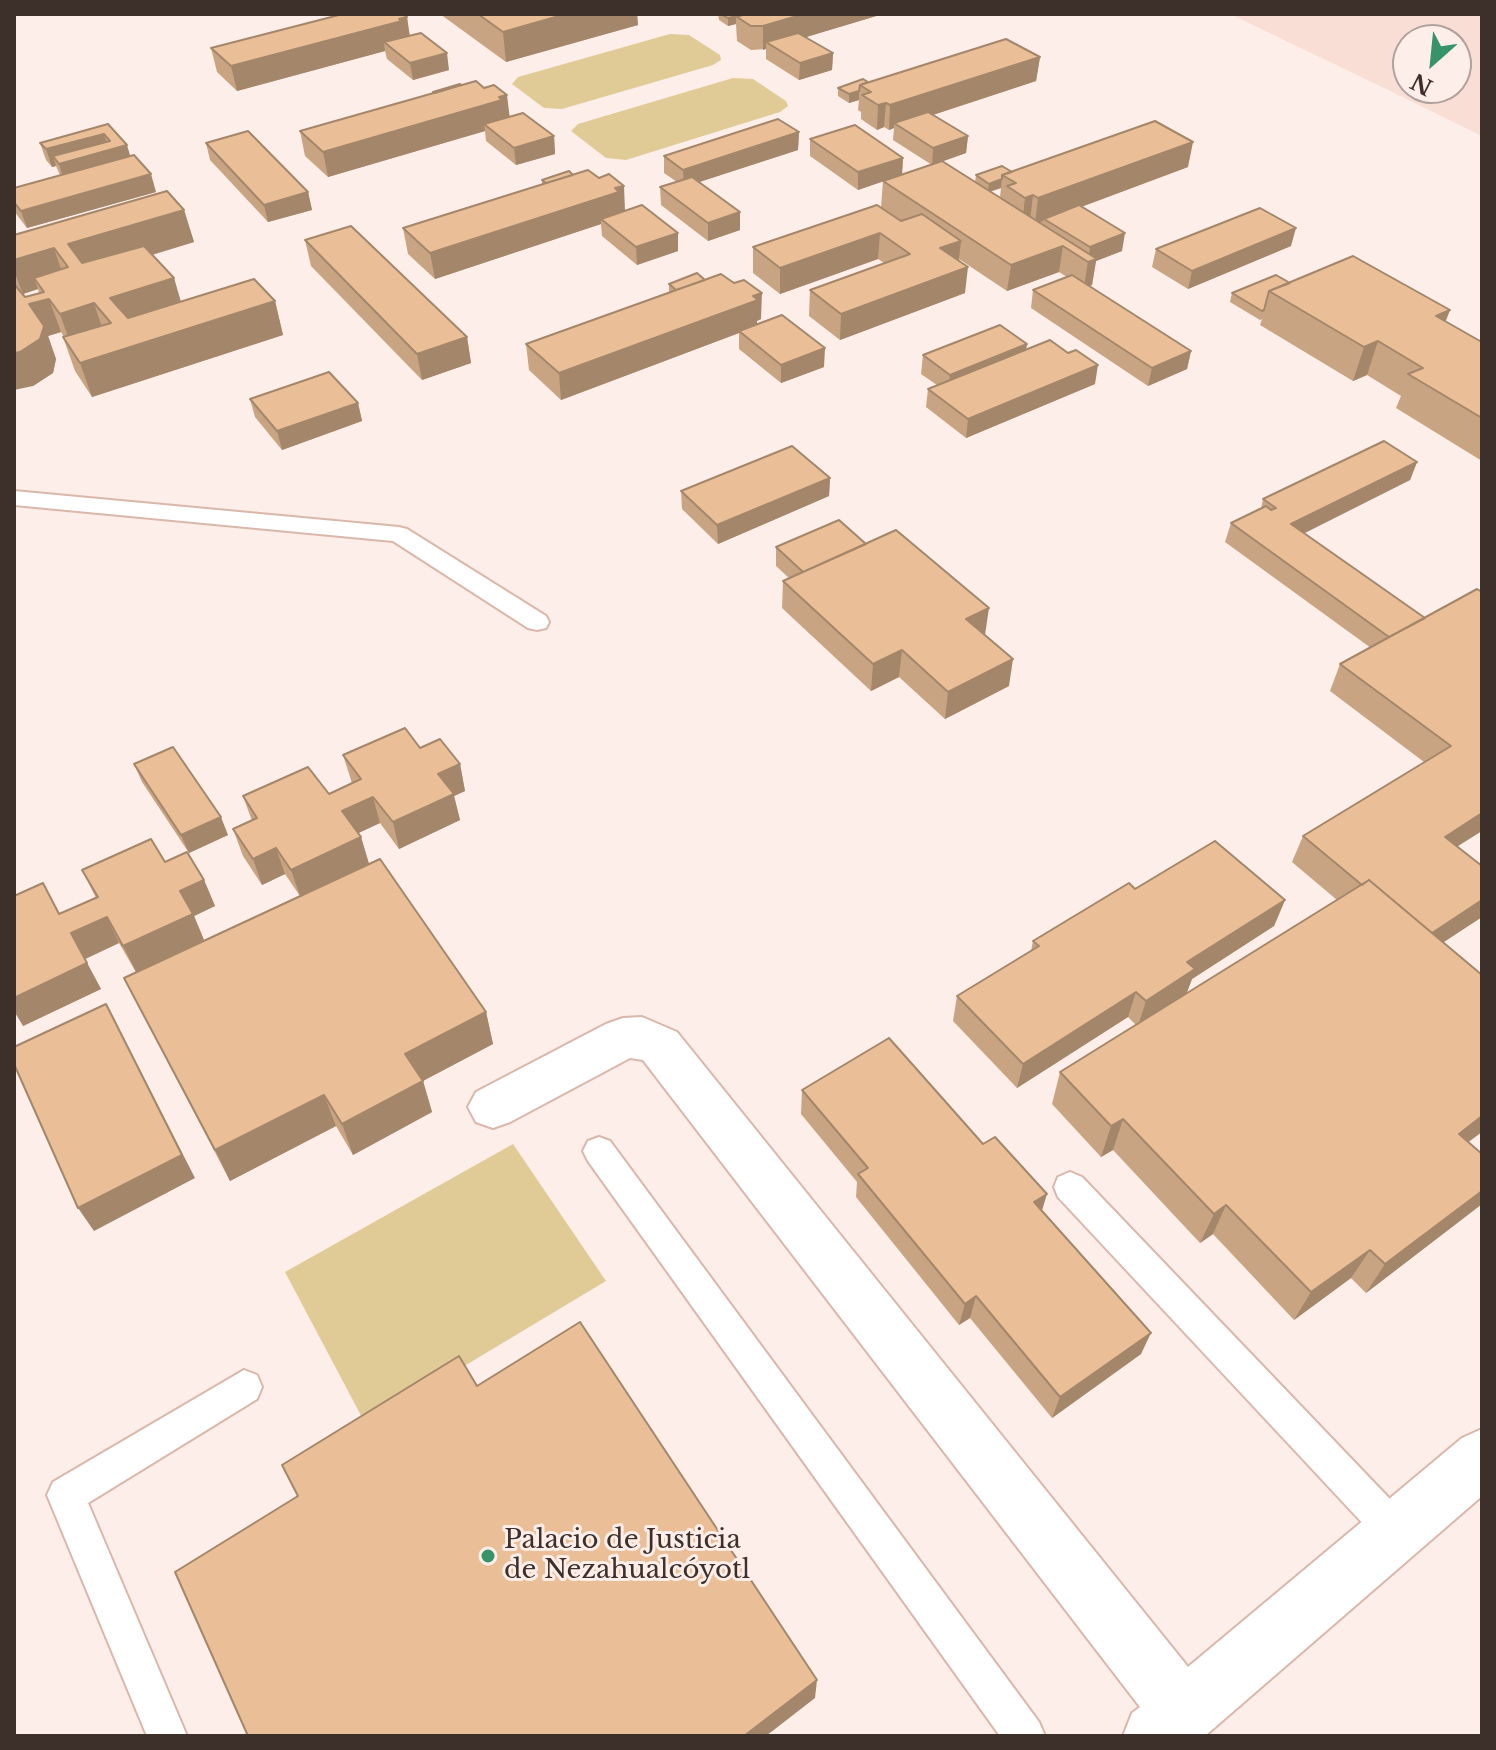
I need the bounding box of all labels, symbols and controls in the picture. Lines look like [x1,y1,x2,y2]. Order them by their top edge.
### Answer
north arrow [1392,24,1472,104]
text: N [1406,67,1437,101]
place label: Palacio de Justicia de Nezahualcóyotl [504,1525,750,1586]
marker: Palacio de Justicia de Nezahualcóyotl [479,1547,497,1565]

